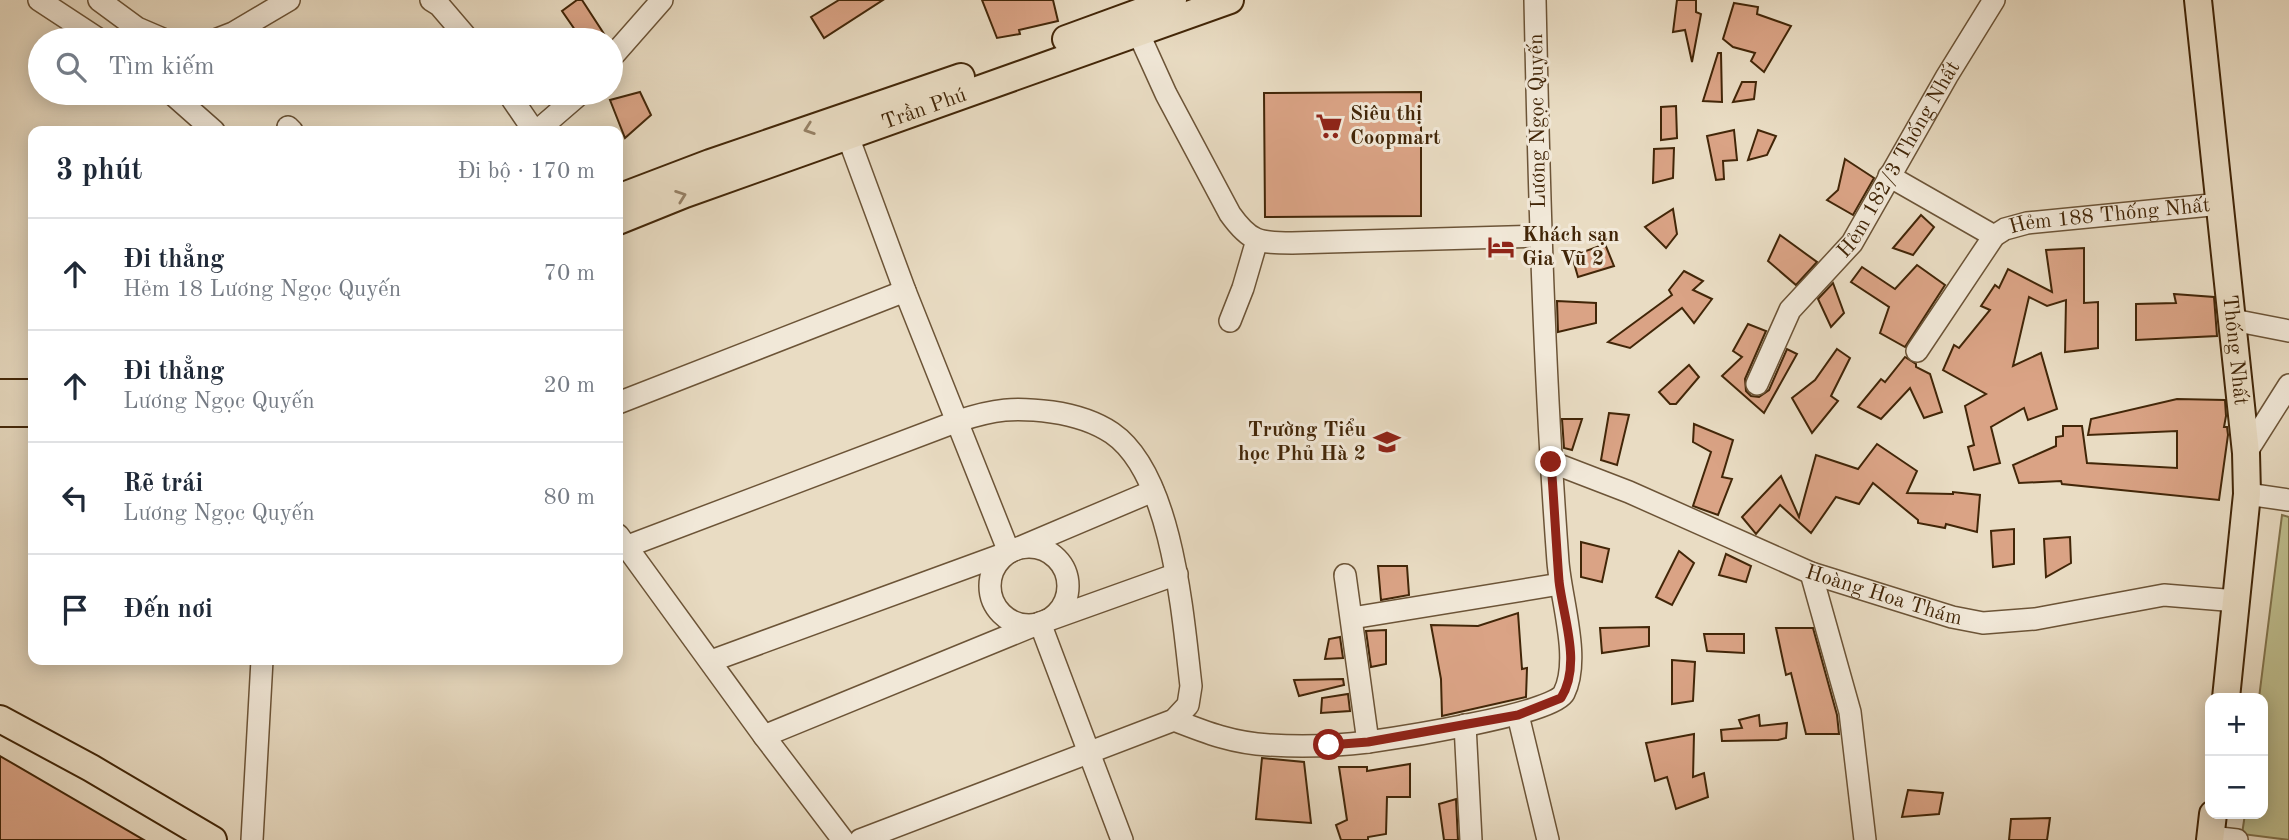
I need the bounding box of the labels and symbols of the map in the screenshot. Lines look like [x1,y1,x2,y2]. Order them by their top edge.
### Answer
street label: Lương Ngọc Quyến [1525,33,1550,209]
street label: Hẻm 182/3 Thống Nhất [1833,57,1964,262]
street label: Trần Phú [879,84,969,134]
place label: Siêu thị Coopmart [1350,104,1441,149]
supermarket icon: Siêu thị Coopmart [1314,111,1344,141]
one-way arrow [803,121,815,135]
one-way arrow [675,190,687,204]
street label: Hẻm 188 Thống Nhất [2007,194,2211,238]
place label: Khách sạn Gia Vũ 2 [1522,225,1619,270]
hotel icon: Khách sạn Gia Vũ 2 [1486,232,1516,262]
street label: Thống Nhất [2219,294,2252,406]
place label: Trường Tiểu học Phủ Hà 2 [1238,418,1366,465]
school or university icon: Trường Tiểu học Phủ Hà 2 [1372,427,1402,457]
route end [1535,446,1566,477]
street label: Hoàng Hoa Thám [1803,561,1964,629]
route start [1313,729,1344,760]

